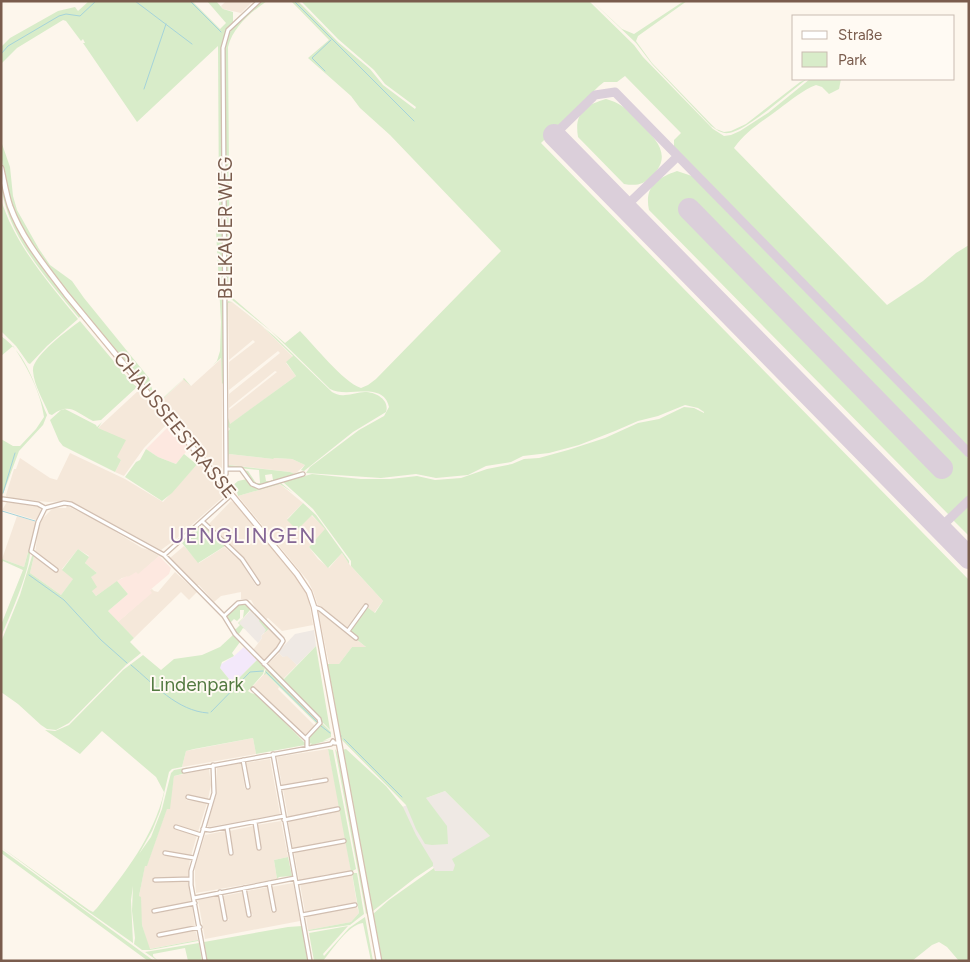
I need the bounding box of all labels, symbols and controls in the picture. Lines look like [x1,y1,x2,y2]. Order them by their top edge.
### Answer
legend [792,15,955,80]
text: Straße [838,26,882,44]
text: Park [838,51,867,69]
street label: BELKAUER WEG [214,157,237,299]
street label: CHAUSSEESTRASSE [109,347,241,503]
district label: UENGLINGEN [169,523,317,548]
park label: Lindenpark [150,673,245,696]

